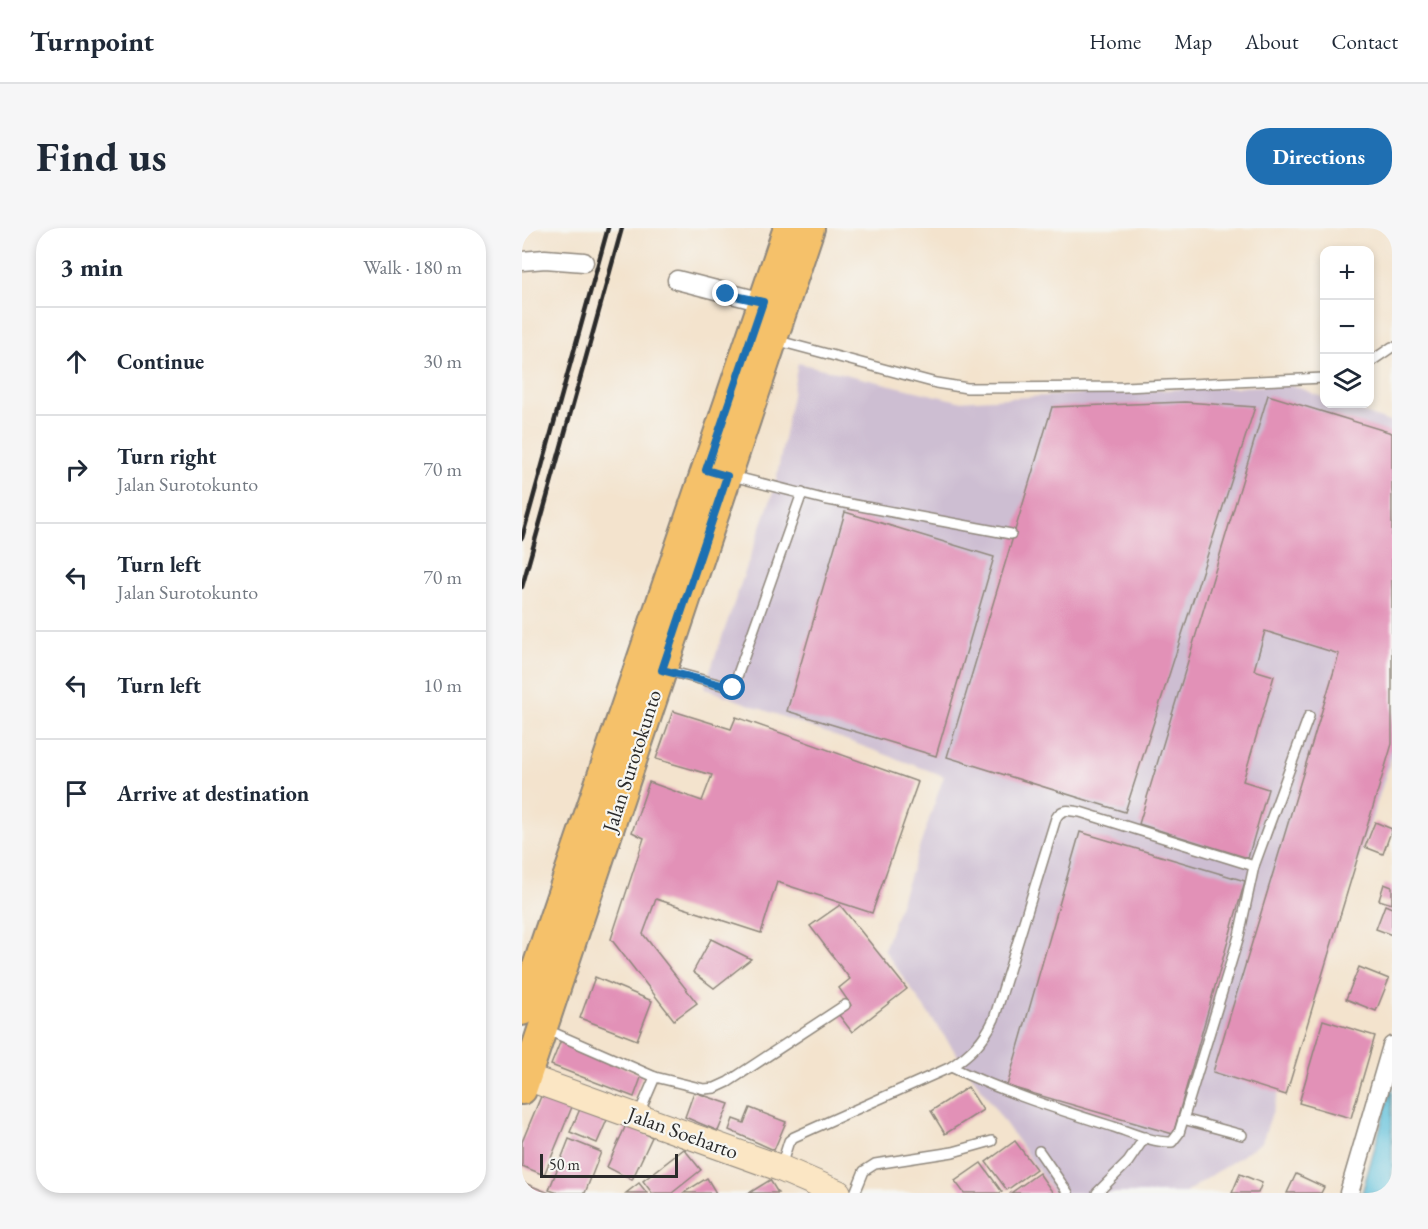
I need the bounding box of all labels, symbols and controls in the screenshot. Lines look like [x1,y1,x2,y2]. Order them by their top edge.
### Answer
text: Turnpoint [30,23,154,59]
text: Home [1089,28,1141,55]
text: Map [1174,28,1212,55]
text: About [1245,28,1298,55]
text: Contact [1331,28,1398,55]
button: Directions [1246,128,1392,185]
text: Find us [36,129,167,184]
map controls [1320,246,1374,408]
button: + [1320,246,1374,300]
text: 3 min [60,250,123,284]
text: Walk · 180 m [363,254,462,280]
route end [712,280,738,306]
button: − [1320,300,1374,354]
icon: ahead [60,345,93,378]
text: Continue [117,347,204,376]
text: 30 m [423,348,462,374]
button: layers [1320,354,1374,408]
text: Turn right [117,442,216,471]
icon: right [60,453,93,486]
text: 70 m [423,456,462,482]
text: Jalan Surotokunto [117,471,258,497]
text: Turn left [117,550,201,579]
icon: left [60,561,93,594]
text: 70 m [423,564,462,590]
text: Jalan Surotokunto [117,579,258,605]
icon: left [60,669,93,702]
text: Turn left [117,671,201,700]
text: 10 m [423,672,462,698]
route start [719,674,745,700]
street label: Jalan Surotokunto [595,686,667,837]
icon: arrive [60,777,93,810]
text: Arrive at destination [117,779,309,808]
street label: Jalan Soeharto [622,1099,742,1165]
scale bar [540,1151,678,1178]
text: 50 m [549,1154,580,1175]

